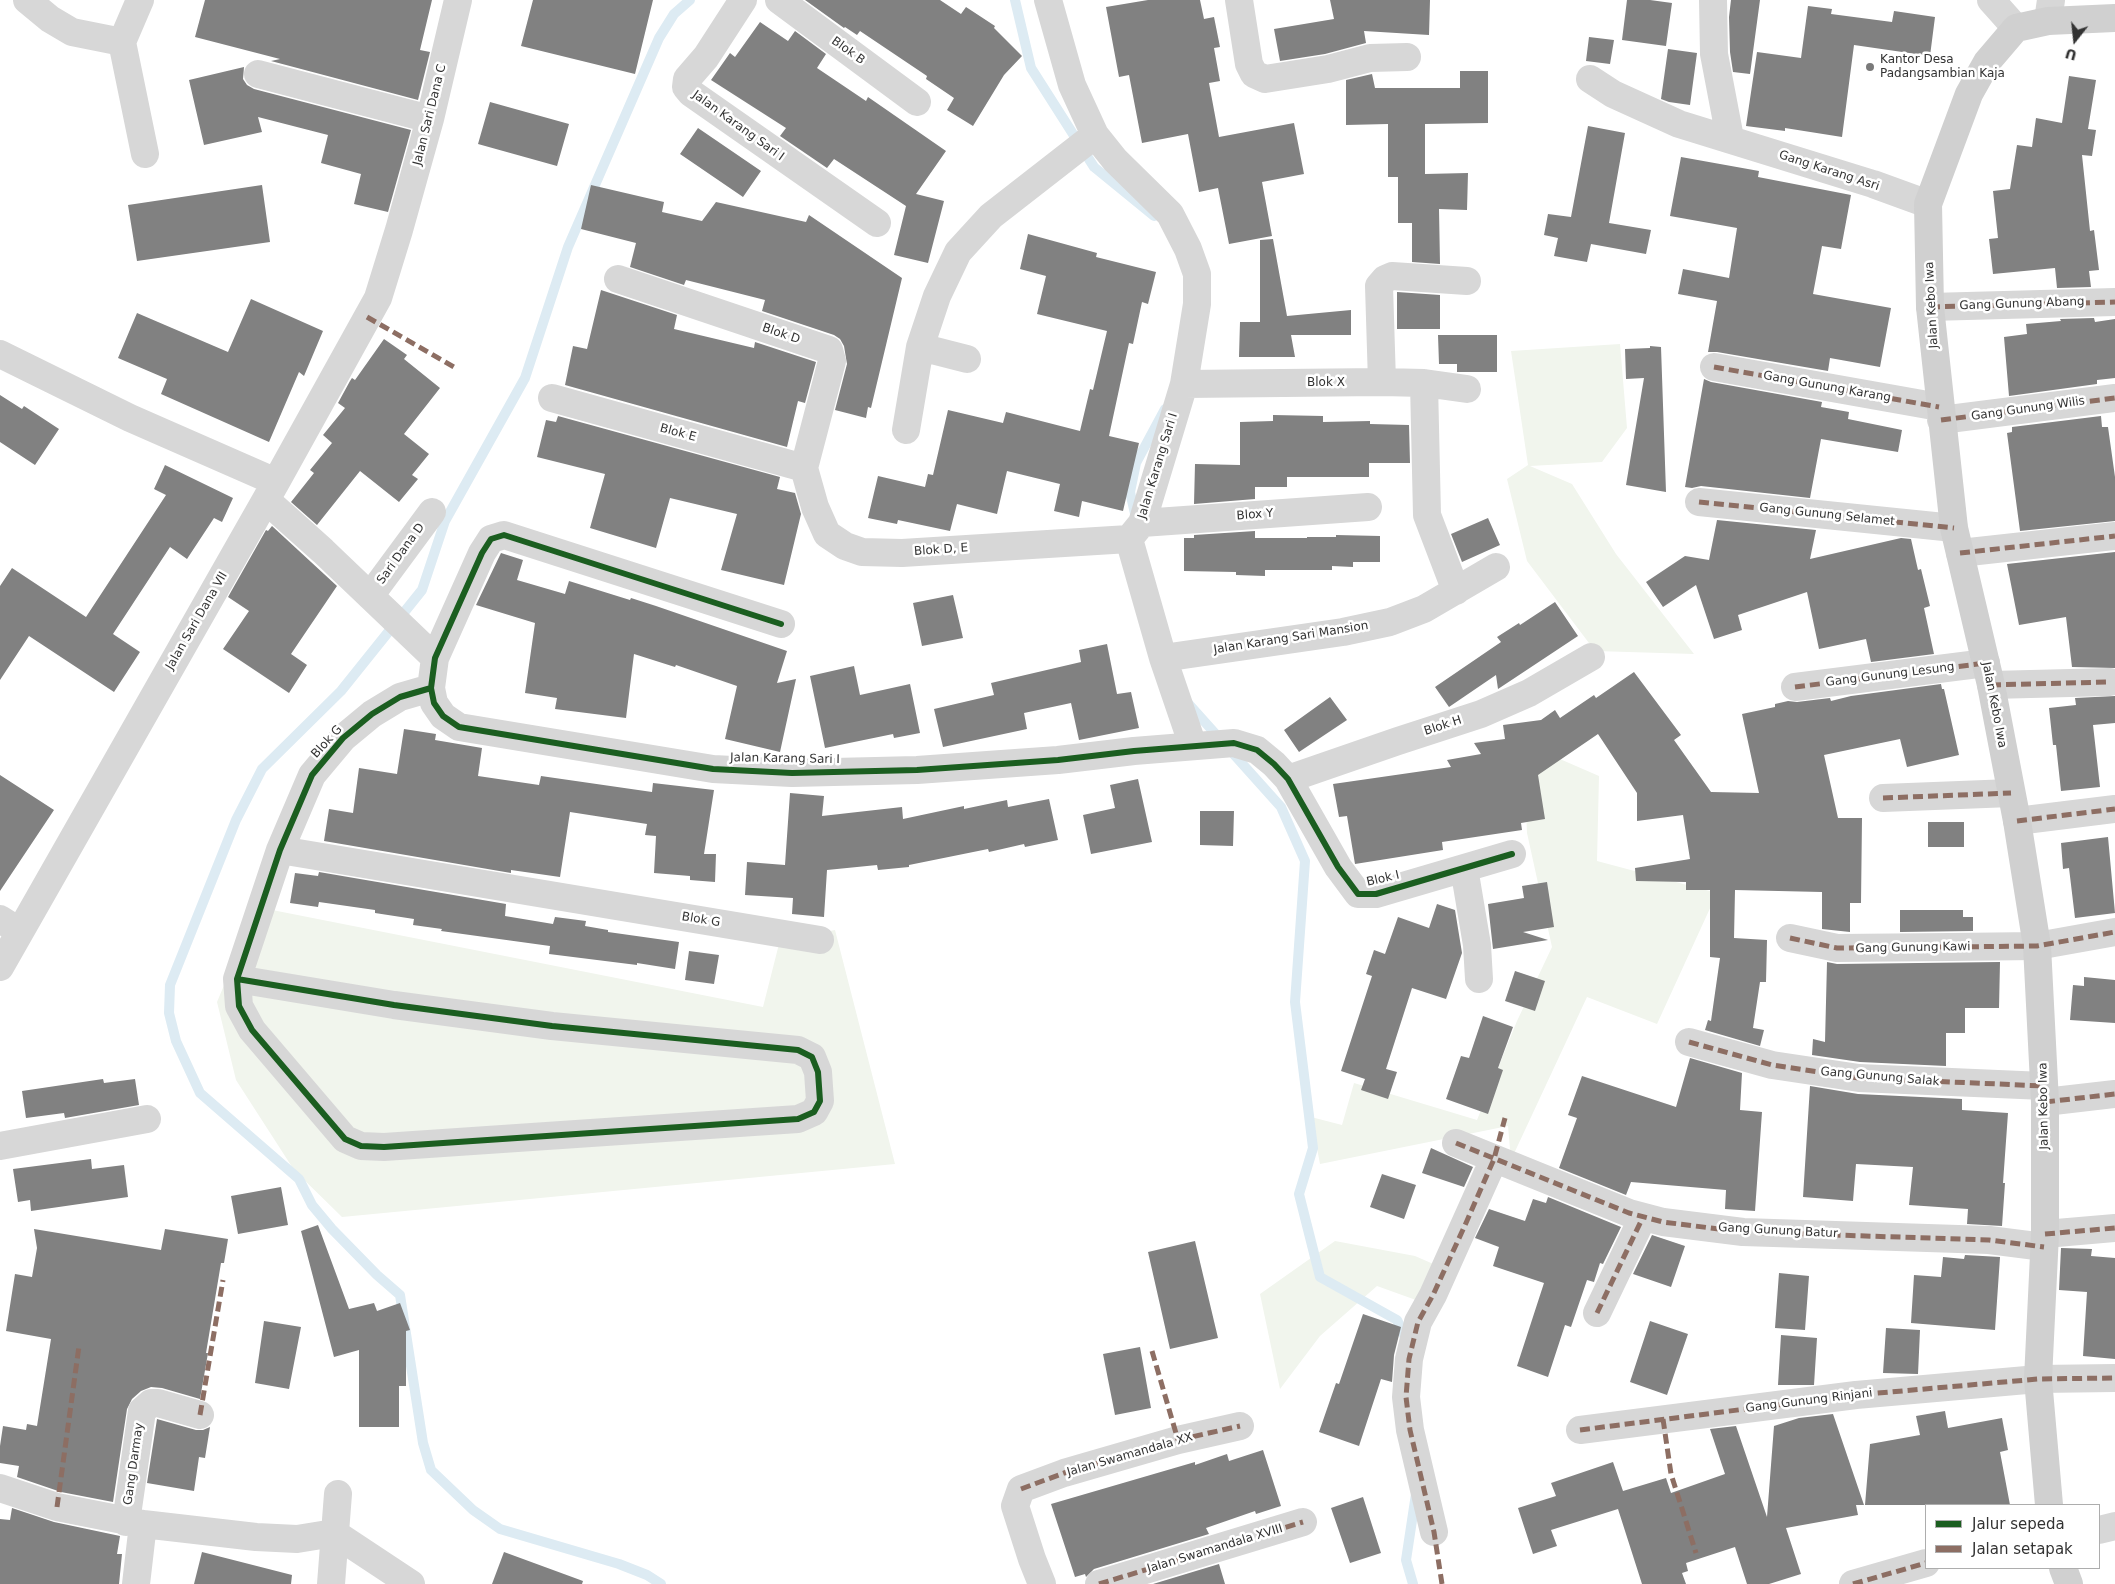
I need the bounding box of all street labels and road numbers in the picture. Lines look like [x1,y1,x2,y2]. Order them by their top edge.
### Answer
street label: Blok B [828,34,868,68]
street label: Jalan Sari Dana C [410,63,450,167]
street label: Jalan Karang Sari I [689,88,787,164]
street label: Gang Karang Asri [1777,148,1881,194]
street label: Jalan Kebo Iwa [1923,261,1941,349]
street label: Gang Gunung Abang [1959,295,2085,313]
street label: Blok D [760,321,802,347]
street label: Gang Gunung Karang [1762,369,1892,405]
street label: Blok X [1307,376,1345,390]
street label: Gang Gunung Wilis [1970,394,2086,424]
street label: Jalan Karang Sari I [1135,411,1181,521]
street label: Blok E [658,421,698,445]
street label: Gang Gunung Selamet [1758,501,1896,529]
street label: Blox Y [1236,507,1274,523]
street label: Sari Dana D [374,521,428,587]
street label: Blok D, E [914,541,968,559]
street label: Jalan Sari Dana VII [163,569,231,673]
street label: Jalan Karang Sari Mansion [1213,619,1369,657]
street label: Gang Gunung Lesung [1825,660,1955,690]
street label: Jalan Kebo Iwa [1979,661,2009,749]
street label: Blok H [1422,713,1464,739]
street label: Blok G [309,723,345,761]
street label: Jalan Karang Sari I [730,751,840,767]
street label: Blok I [1365,868,1401,890]
street label: Blok G [681,910,721,930]
street label: Gang Gunung Kawi [1855,940,1971,956]
street label: Jalan Kebo Iwa [2036,1062,2052,1150]
street label: Gang Gunung Salak [1820,1065,1940,1089]
street label: Gang Gunung Batur [1718,1221,1838,1241]
street label: Gang Gunung Rinjani [1745,1386,1873,1416]
street label: Gang Darmay [121,1422,147,1506]
street label: Jalan Swamandala XX [1065,1430,1195,1480]
street label: Jalan Swamandala XVIII [1145,1522,1285,1576]

